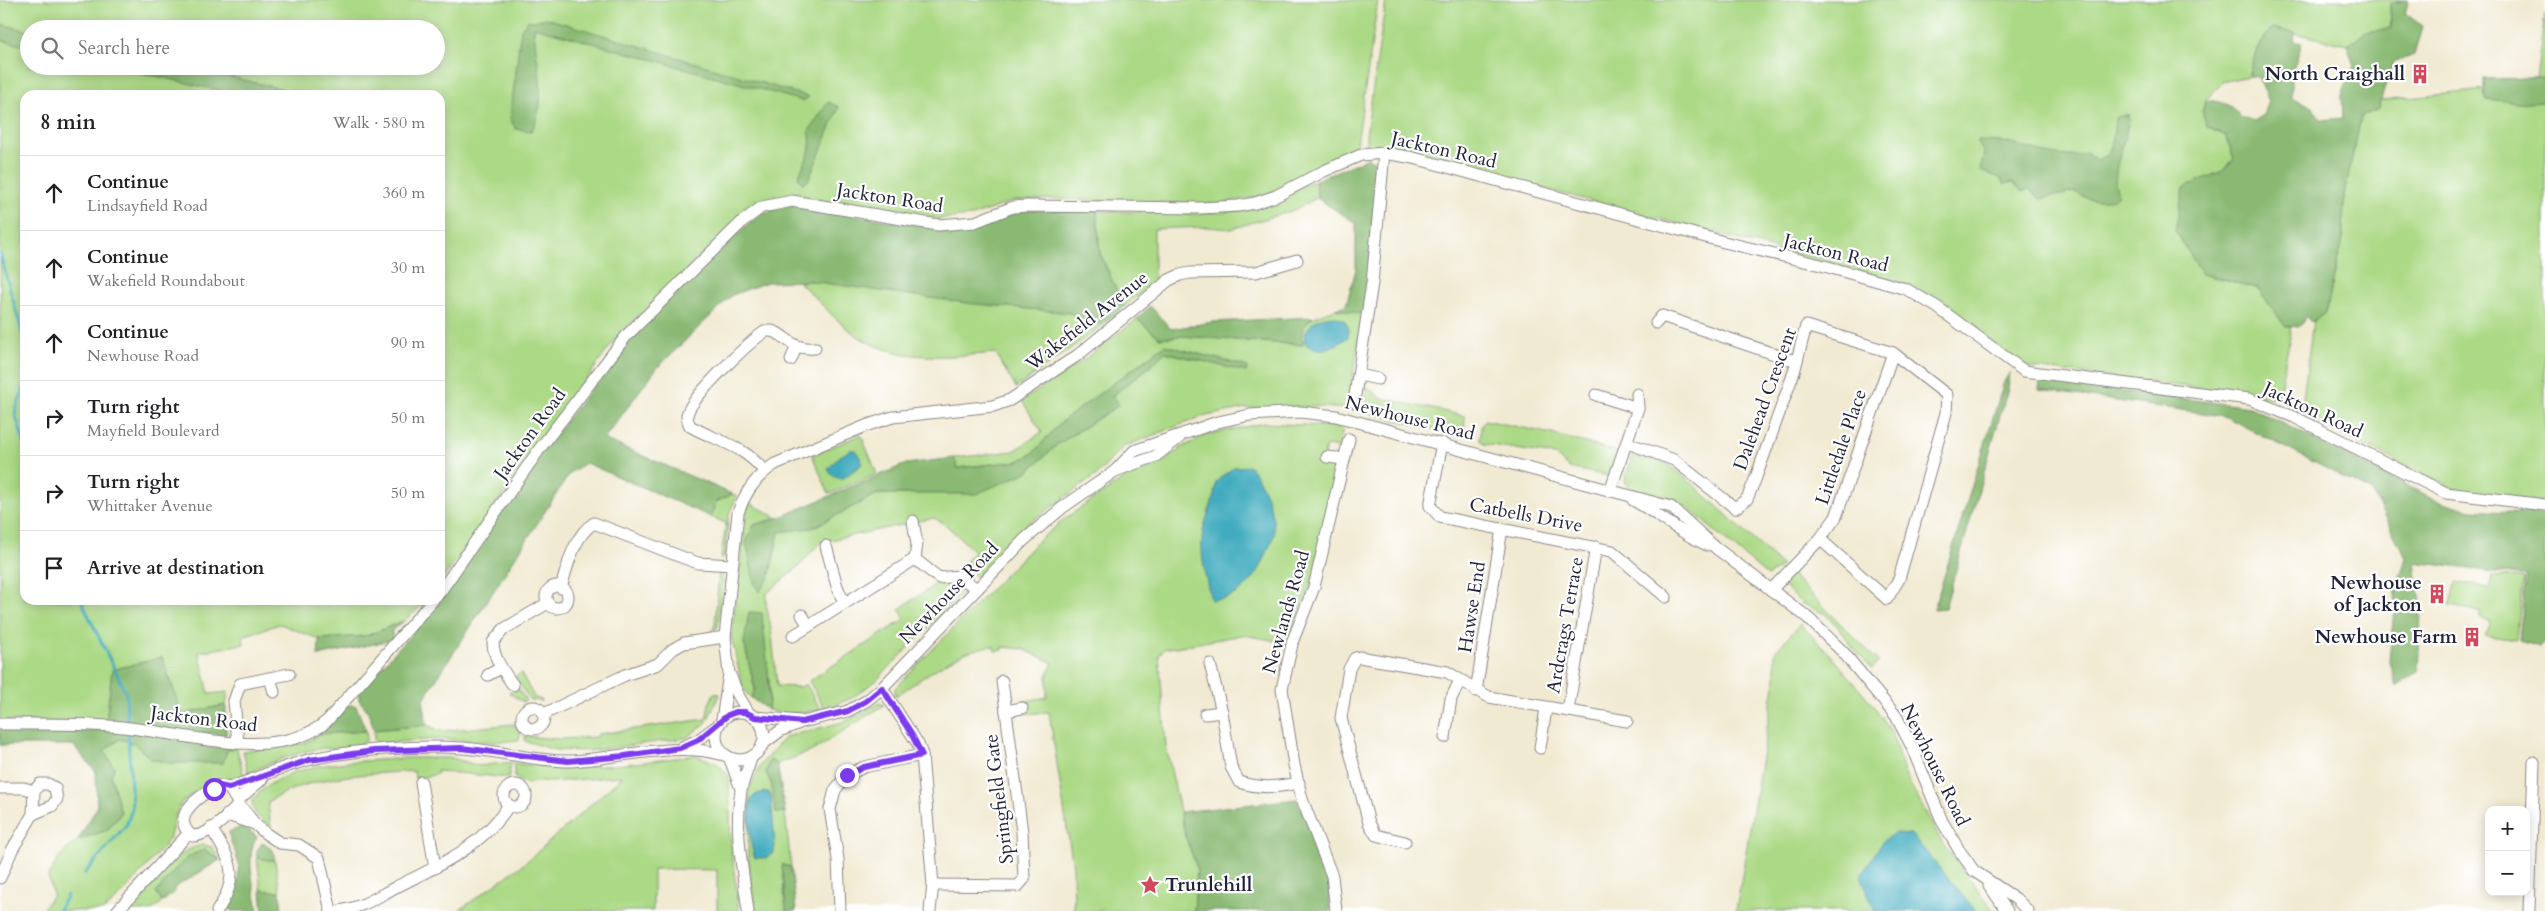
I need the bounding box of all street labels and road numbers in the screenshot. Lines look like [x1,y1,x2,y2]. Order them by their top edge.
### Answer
street label: Jackton Road [1386,125,1499,175]
street label: Jackton Road [832,176,945,219]
street label: Jackton Road [1778,227,1891,279]
street label: Wakefield Avenue [1020,265,1154,378]
street label: Dalehead Crescent [1727,324,1803,474]
street label: Jackton Road [2256,374,2367,444]
street label: Jackton Road [486,383,572,488]
street label: Littledale Place [1809,386,1873,508]
street label: Newhouse Road [1342,389,1478,447]
street label: Catbells Drive [1467,491,1585,539]
street label: Newhouse Road [893,536,1005,650]
street label: Newlands Road [1256,547,1316,677]
street label: Ardcrags Terrace [1540,555,1590,695]
street label: Hawse End [1452,560,1492,654]
street label: Jackton Road [146,699,259,738]
street label: Newhouse Road [1894,700,1976,830]
street label: Springfield Gate [978,733,1020,865]

